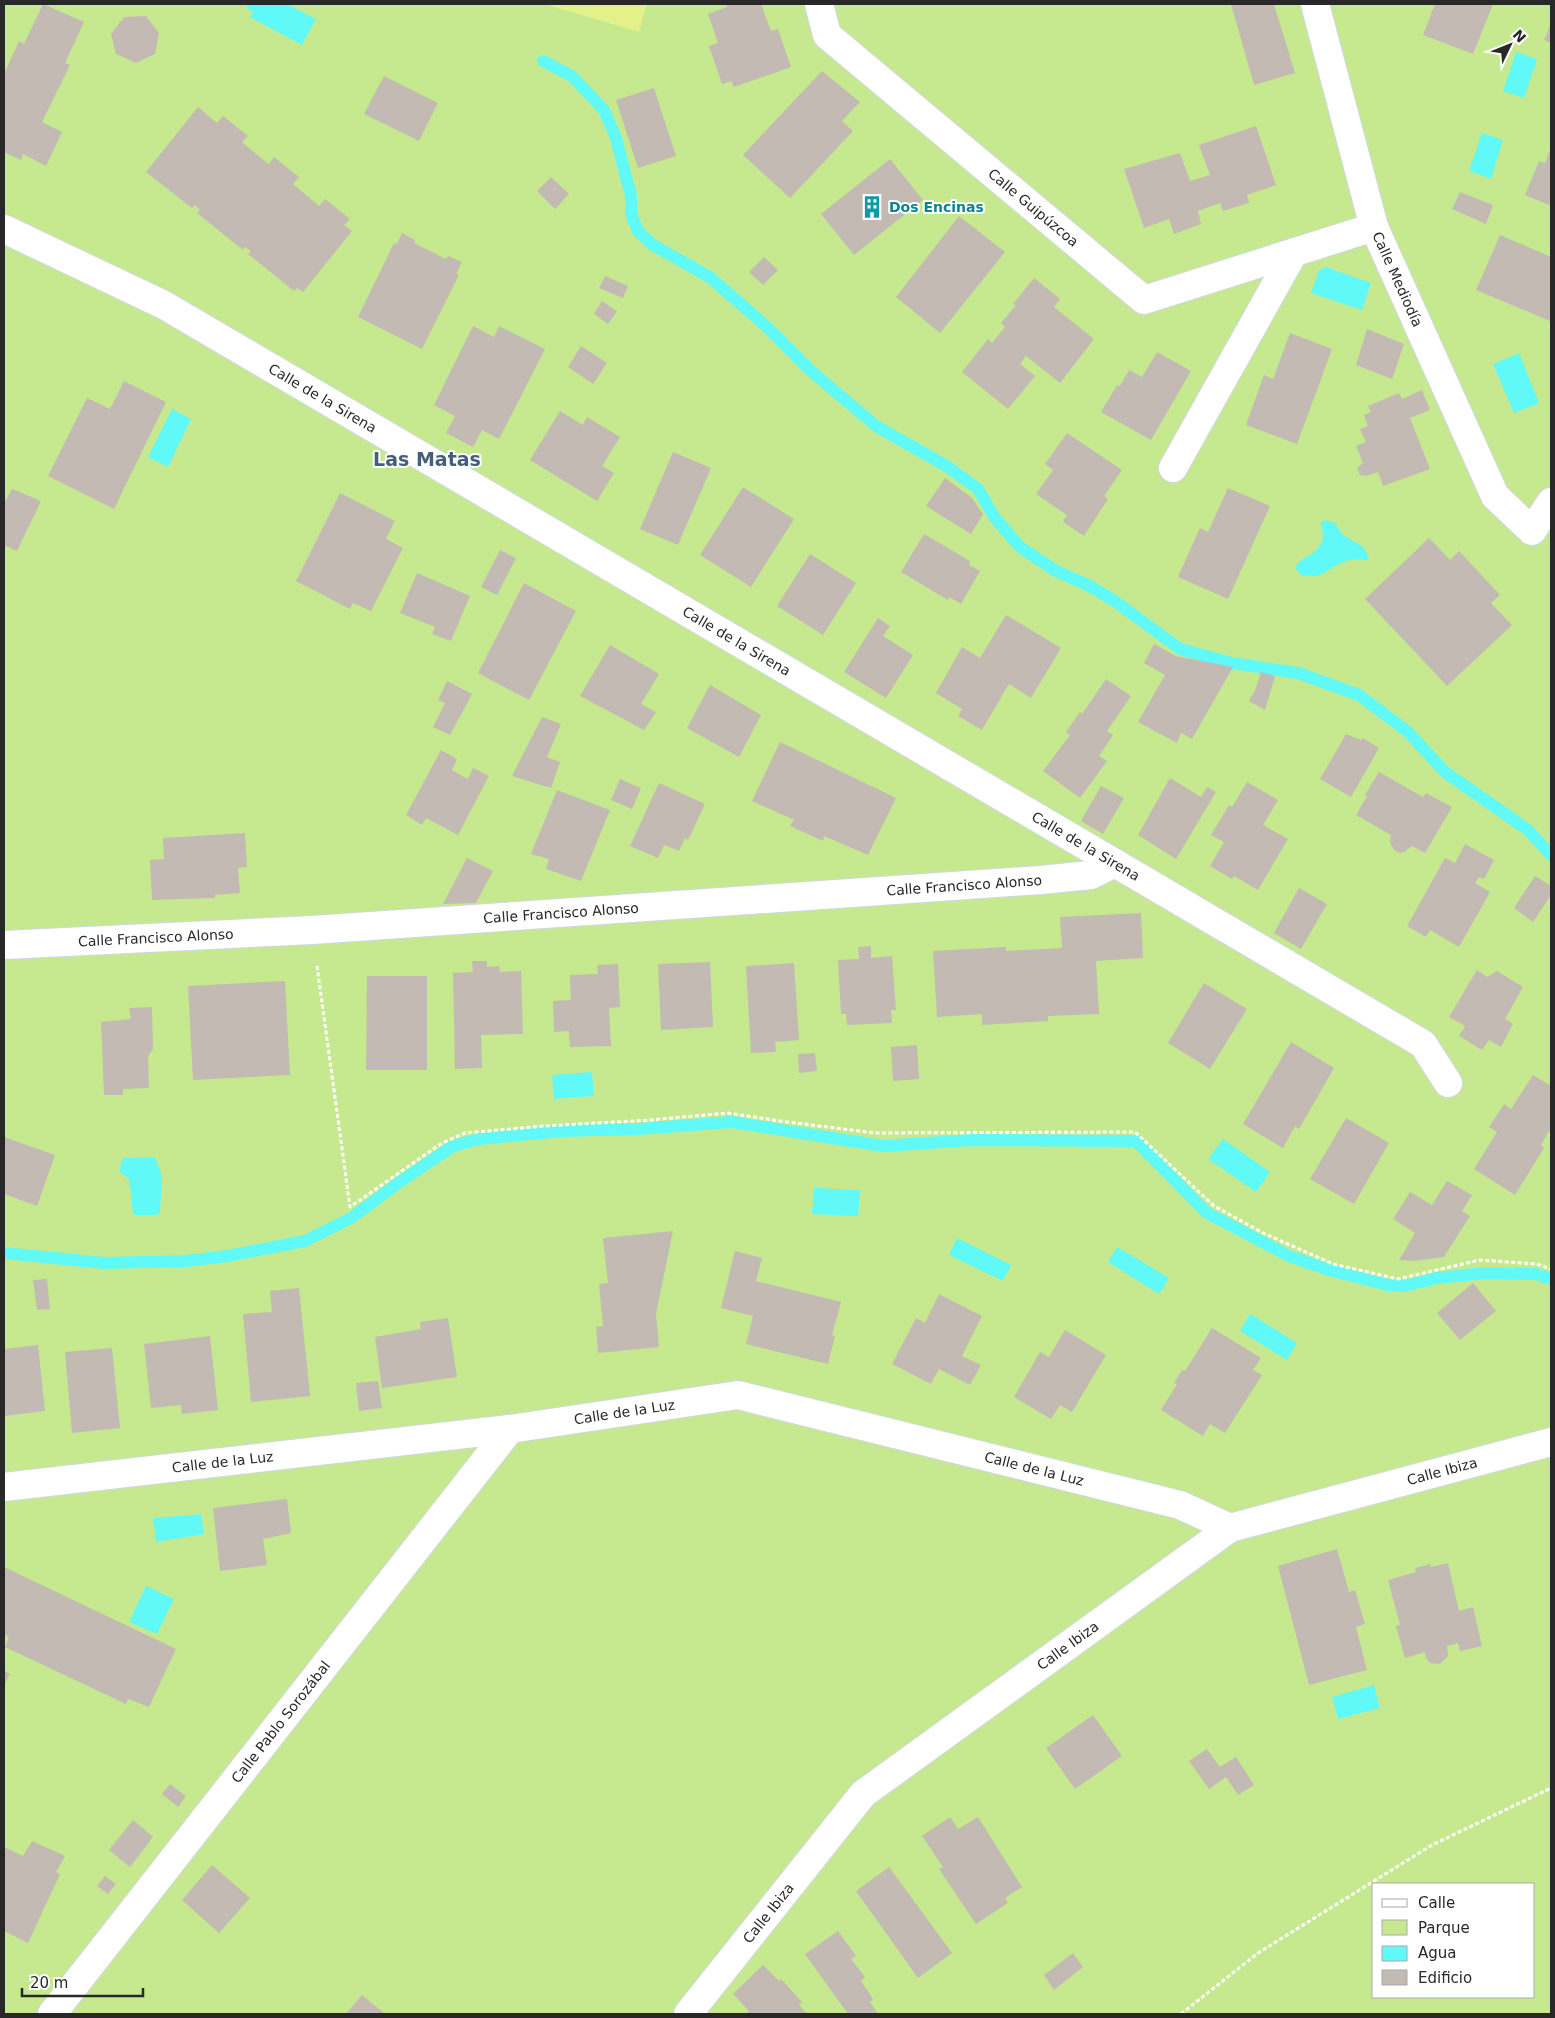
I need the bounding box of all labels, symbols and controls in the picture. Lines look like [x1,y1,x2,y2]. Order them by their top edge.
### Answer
north arrow [1485,20,1535,70]
text: N [1510,26,1529,46]
street label: Calle Guipúzcoa [985,165,1082,250]
building icon: Dos Encinas [859,194,885,220]
place label: Dos Encinas [889,199,984,215]
street label: Calle Mediodía [1369,229,1426,329]
street label: Calle de la Sirena [266,360,379,436]
district label: Las Matas [373,448,481,470]
street label: Calle de la Sirena [680,603,793,679]
street label: Calle de la Sirena [1029,808,1143,884]
street label: Calle Francisco Alonso [886,872,1042,899]
street label: Calle Francisco Alonso [483,900,639,926]
street label: Calle Francisco Alonso [78,926,234,949]
street label: Calle de la Luz [573,1397,676,1427]
street label: Calle de la Luz [171,1448,274,1476]
street label: Calle de la Luz [983,1449,1086,1489]
street label: Calle Ibiza [1405,1454,1479,1488]
street label: Calle Ibiza [1034,1618,1102,1673]
street label: Calle Pablo Sorozábal [228,1658,333,1786]
street label: Calle Ibiza [740,1880,797,1946]
legend [1372,1883,1535,1998]
text: Calle [1418,1894,1455,1912]
text: Parque [1418,1919,1470,1937]
text: Agua [1418,1944,1456,1962]
scale bar [22,1966,144,1998]
text: Edificio [1418,1969,1472,1987]
text: 20 m [30,1974,68,1992]

